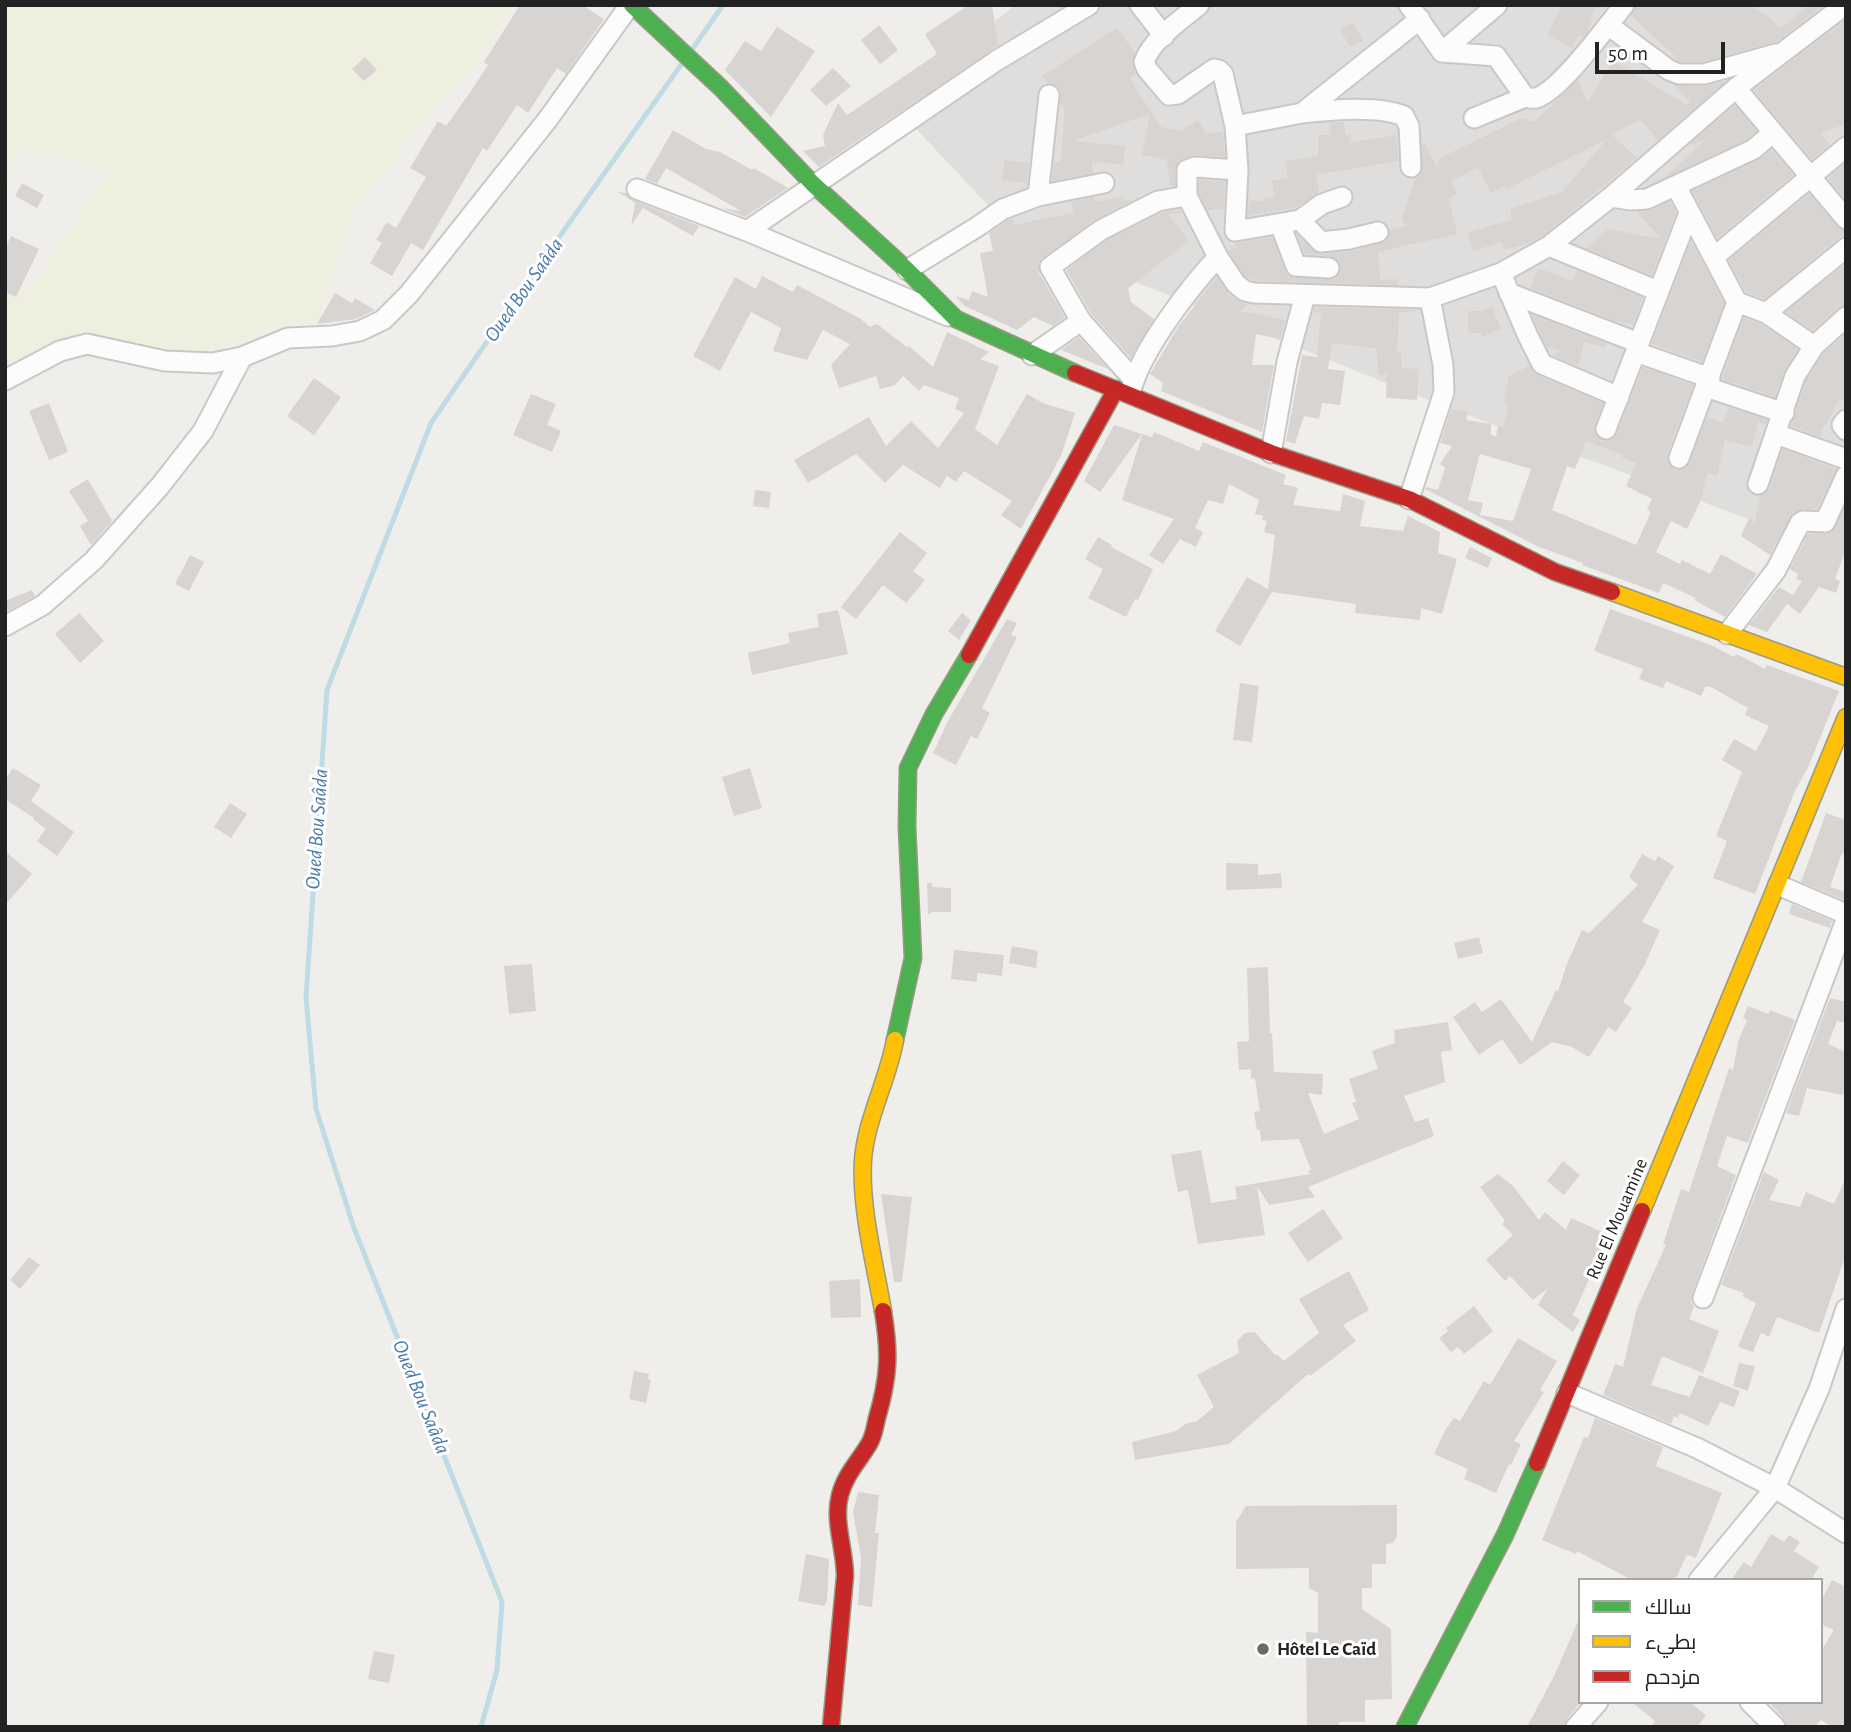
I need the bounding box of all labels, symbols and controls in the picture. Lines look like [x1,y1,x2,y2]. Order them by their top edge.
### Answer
scale bar [1599,28,1728,72]
text: 50 m [1608,43,1648,64]
water label: Oued Bou Saâda [479,233,569,347]
water label: Oued Bou Saâda [300,768,334,890]
street label: Rue El Mouamine [1581,1155,1653,1283]
water label: Oued Bou Saâda [387,1336,455,1458]
legend [1578,1578,1823,1704]
text: سالك [1645,1597,1692,1618]
text: بطيء [1645,1632,1696,1653]
place label: Hôtel Le Caïd [1277,1638,1376,1660]
marker: Hôtel Le Caïd [1255,1641,1271,1657]
text: مزدحم [1645,1667,1700,1688]

